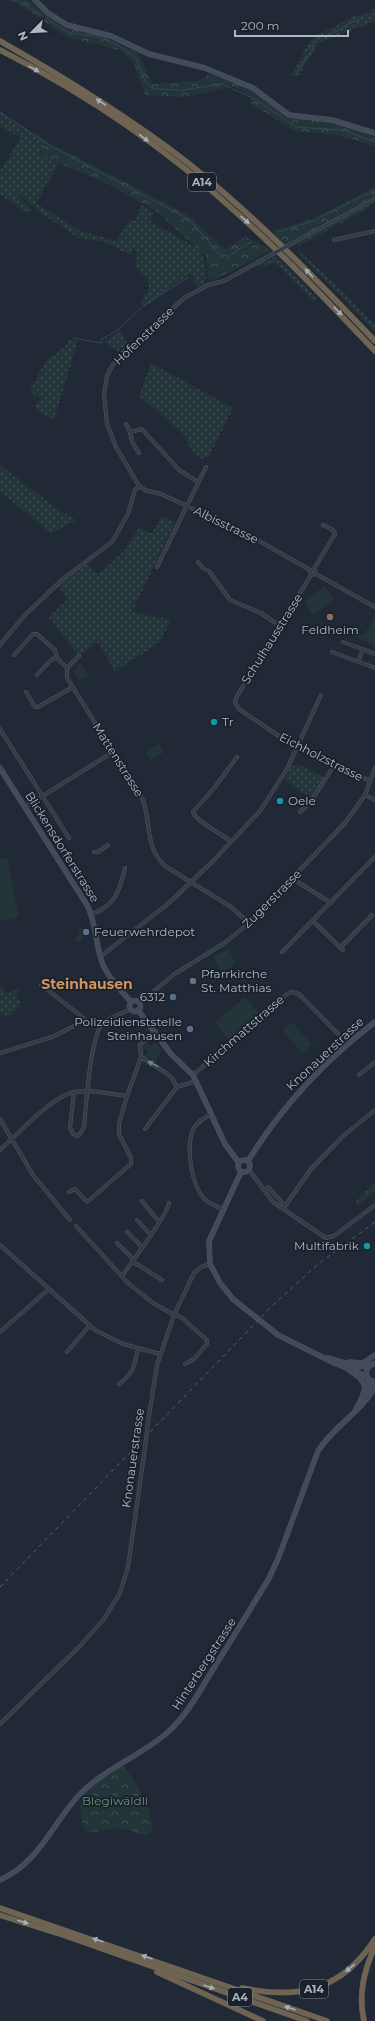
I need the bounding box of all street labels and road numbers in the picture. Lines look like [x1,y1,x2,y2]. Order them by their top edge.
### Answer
road number: A14 [188,173,216,191]
street label: Höfenstrasse [110,303,177,368]
street label: Albisstrasse [191,502,261,547]
street label: Schulhausstrasse [238,591,305,687]
street label: Mattenstrasse [90,720,147,799]
street label: Eichholzstrasse [277,729,366,784]
street label: Blickensdorferstrasse [22,789,103,905]
street label: Zugerstrasse [239,866,304,931]
street label: Kirchmattstrasse [200,992,287,1070]
street label: Knonauerstrasse [283,1014,367,1093]
street label: Knonauerstrasse [118,1407,147,1509]
street label: Hinterbergstrasse [168,1615,239,1713]
road number: A14 [300,1980,328,1998]
road number: A4 [228,1988,252,2006]

